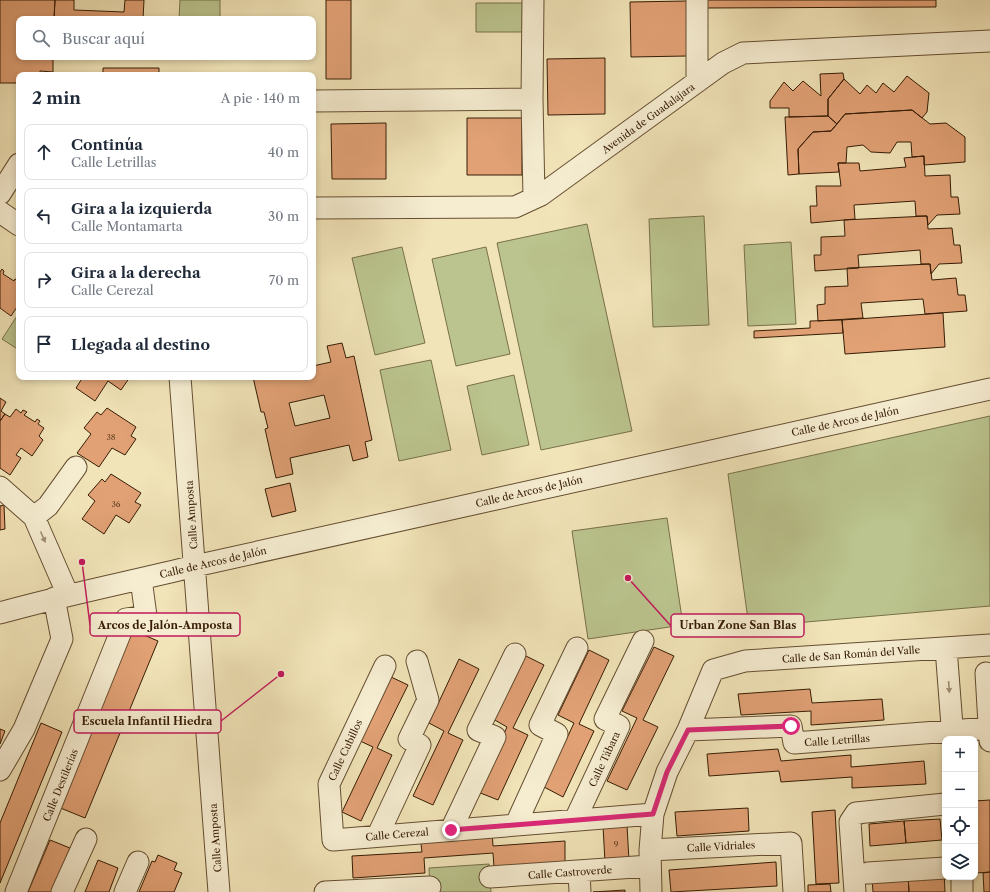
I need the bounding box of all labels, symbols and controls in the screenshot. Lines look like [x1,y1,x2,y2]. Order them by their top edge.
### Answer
search box [16,16,316,60]
icon: search [30,27,52,49]
text: Buscar aquí [62,29,145,48]
street label: Avenida de Guadalajara [598,80,698,157]
text: 2 min [32,88,81,108]
text: A pie · 140 m [221,90,300,106]
text: Continúa [71,135,143,154]
icon: ahead [33,141,55,163]
text: 40 m [268,144,299,160]
text: Calle Letrillas [71,154,156,170]
text: Gira a la izquierda [71,199,212,218]
icon: left [33,205,55,227]
text: 30 m [268,208,299,224]
text: Calle Montamarta [71,218,183,234]
text: Gira a la derecha [71,263,201,282]
icon: right [33,269,55,291]
text: 70 m [269,272,299,288]
text: Calle Cerezal [71,282,154,298]
icon: arrive [33,333,55,355]
text: Llegada al destino [71,335,210,354]
street label: Calle de Arcos de Jalón [790,404,901,439]
house number: 38 [106,432,116,442]
street label: Calle de Arcos de Jalón [474,473,585,510]
street label: Calle Amposta [183,479,200,550]
house number: 36 [111,499,121,509]
one-way arrow [39,531,46,543]
street label: Calle de Arcos de Jalón [158,544,269,581]
callout: Arcos de Jalón-Amposta [90,613,240,636]
callout: Urban Zone San Blas [671,614,804,637]
text: Arcos de Jalón-Amposta [97,618,233,632]
text: Urban Zone San Blas [680,618,796,632]
street label: Calle de San Román del Valle [781,643,921,666]
one-way arrow [945,681,952,693]
callout: Escuela Infantil Hiedra [74,710,221,733]
text: Escuela Infantil Hiedra [82,714,213,728]
street label: Calle Cubillos [325,717,365,783]
route start [782,717,800,735]
street label: Calle Tábara [586,729,623,789]
street label: Calle Letrillas [804,732,870,749]
map controls [942,736,978,880]
button: + [942,736,978,772]
street label: Calle Destilerías [40,747,81,823]
button: − [942,772,978,808]
street label: Calle Amposta [207,802,224,873]
button: locate [942,808,978,844]
route end [442,821,460,839]
street label: Calle Cerezal [365,825,429,844]
street label: Calle Vidriales [686,838,756,855]
house number: 9 [614,839,619,849]
button: layers [942,844,978,880]
street label: Calle Castroverde [527,863,613,882]

